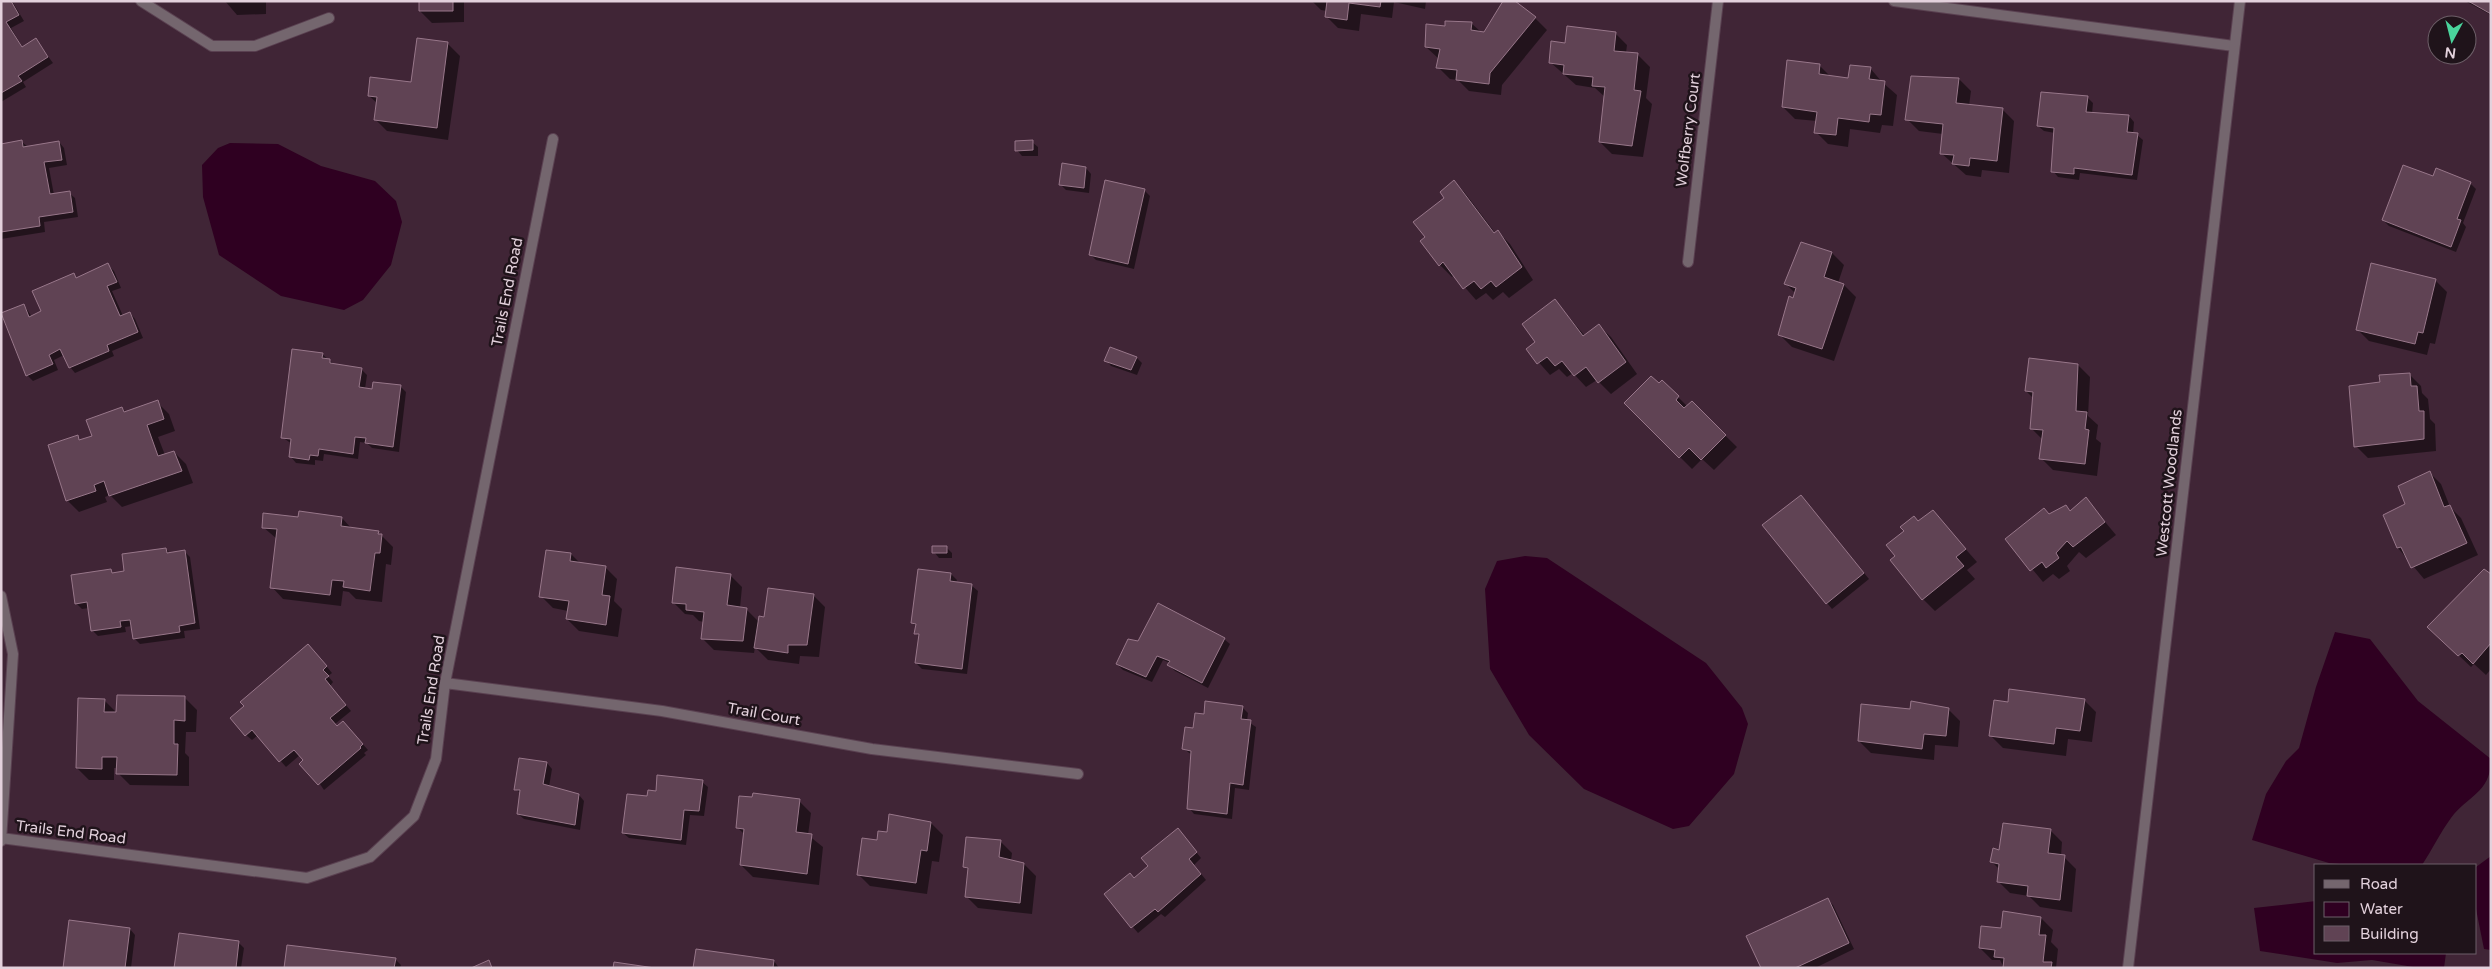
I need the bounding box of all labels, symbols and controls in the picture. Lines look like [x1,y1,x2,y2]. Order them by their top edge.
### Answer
north arrow [2427,15,2477,65]
text: N [2444,43,2457,62]
street label: Wolfberry Court [1672,72,1704,188]
street label: Trails End Road [488,236,526,348]
street label: Westcott Woodlands [2152,408,2186,558]
street label: Trails End Road [413,634,449,746]
street label: Trail Court [726,699,802,729]
street label: Trails End Road [15,816,127,848]
legend [2314,864,2477,954]
text: Road [2360,875,2398,893]
text: Water [2360,900,2403,918]
text: Building [2360,925,2419,943]

